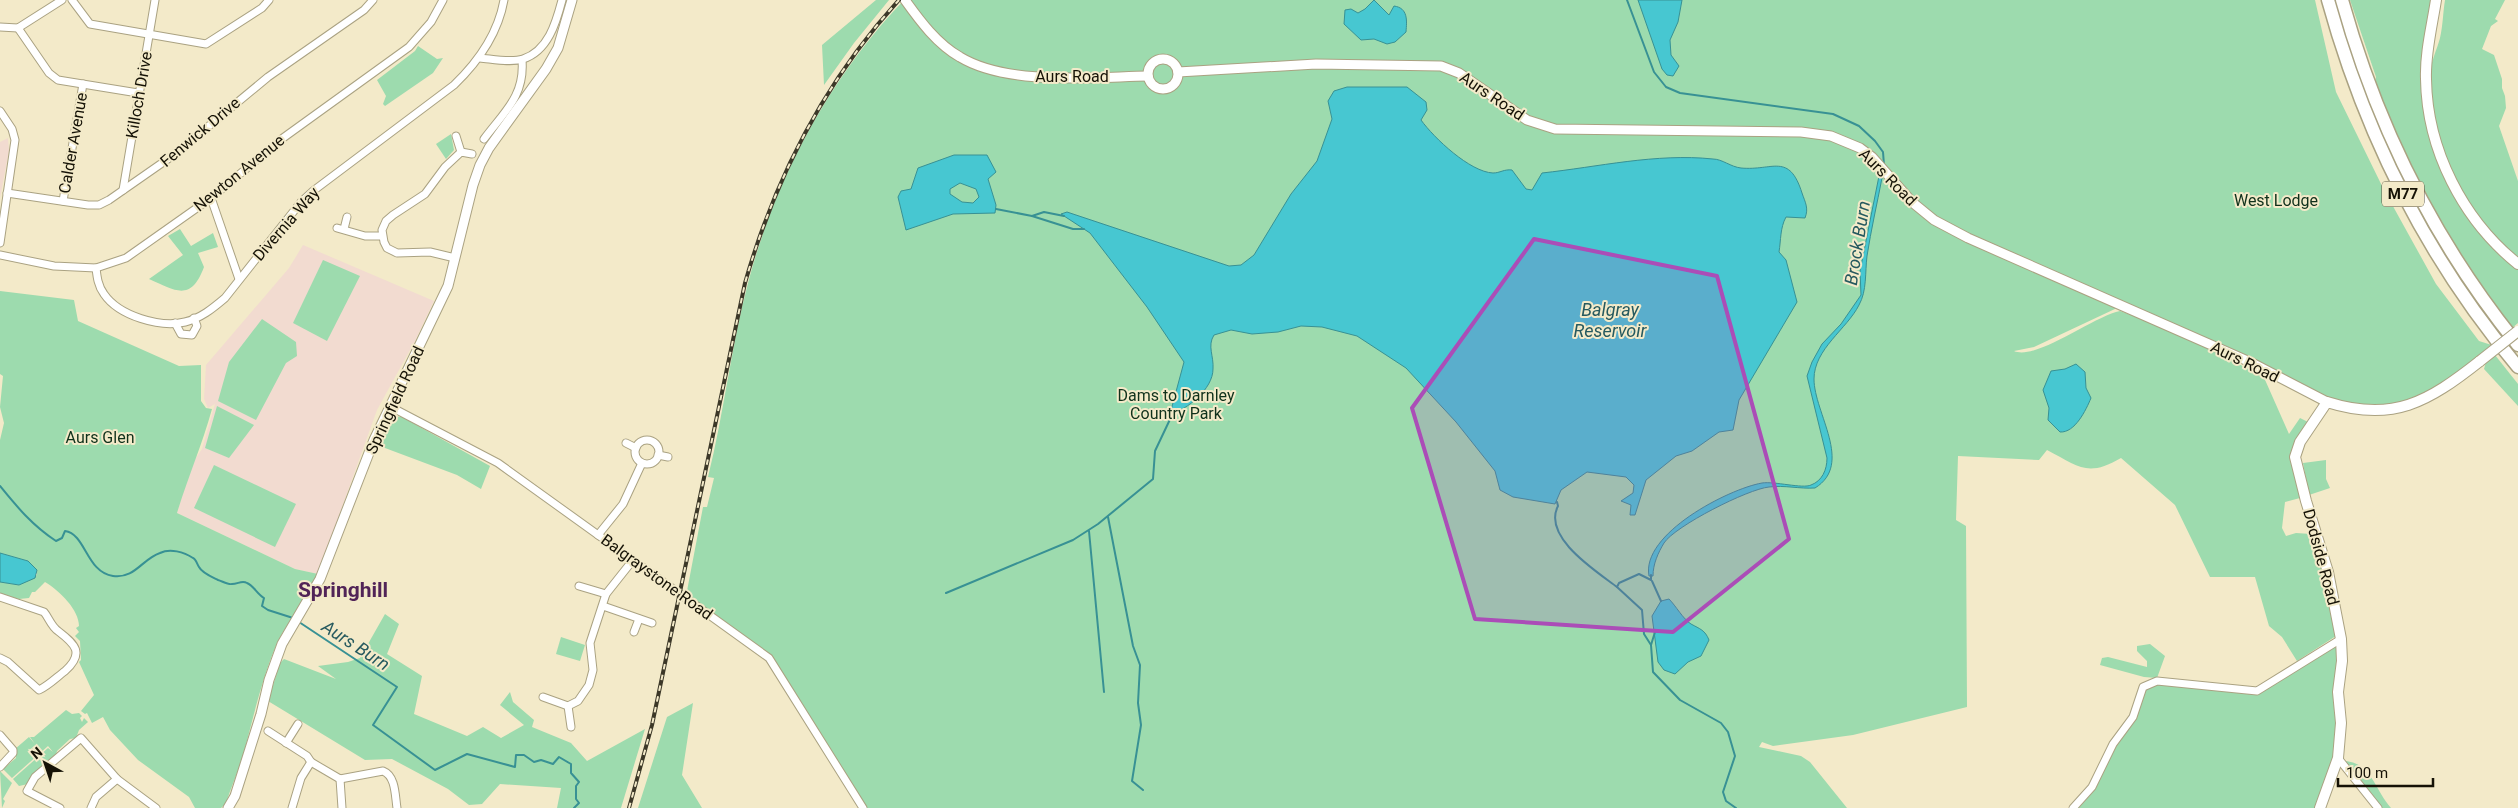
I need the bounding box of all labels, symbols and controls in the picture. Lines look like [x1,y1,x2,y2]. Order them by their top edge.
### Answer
street label: Killoch Drive [122,50,156,140]
street label: Aurs Road [1035,67,1109,86]
street label: Aurs Road [1456,68,1528,124]
street label: Calder Avenue [55,91,91,195]
street label: Fenwick Drive [156,93,244,171]
street label: Newton Avenue [190,131,288,215]
street label: Aurs Road [1855,144,1921,210]
road number: M77 [2382,182,2424,206]
street label: Divernia Way [249,183,323,265]
park label: West Lodge [2234,191,2318,210]
water label: Brock Burn [1840,199,1874,287]
water label: Balgray Reservoir [1574,299,1647,341]
street label: Aurs Road [2208,337,2282,387]
street label: Springfield Road [362,343,428,457]
park label: Dams to Darnley Country Park [1118,386,1235,423]
park label: Aurs Glen [66,428,134,447]
street label: Dodside Road [2299,507,2343,607]
street label: Balgraystone Road [598,530,716,624]
district label: Springhill [298,578,388,602]
water label: Aurs Burn [317,615,394,675]
north arrow [20,738,70,788]
text: N [28,744,46,762]
scale bar [2338,756,2433,788]
text: 100 m [2346,764,2388,782]

